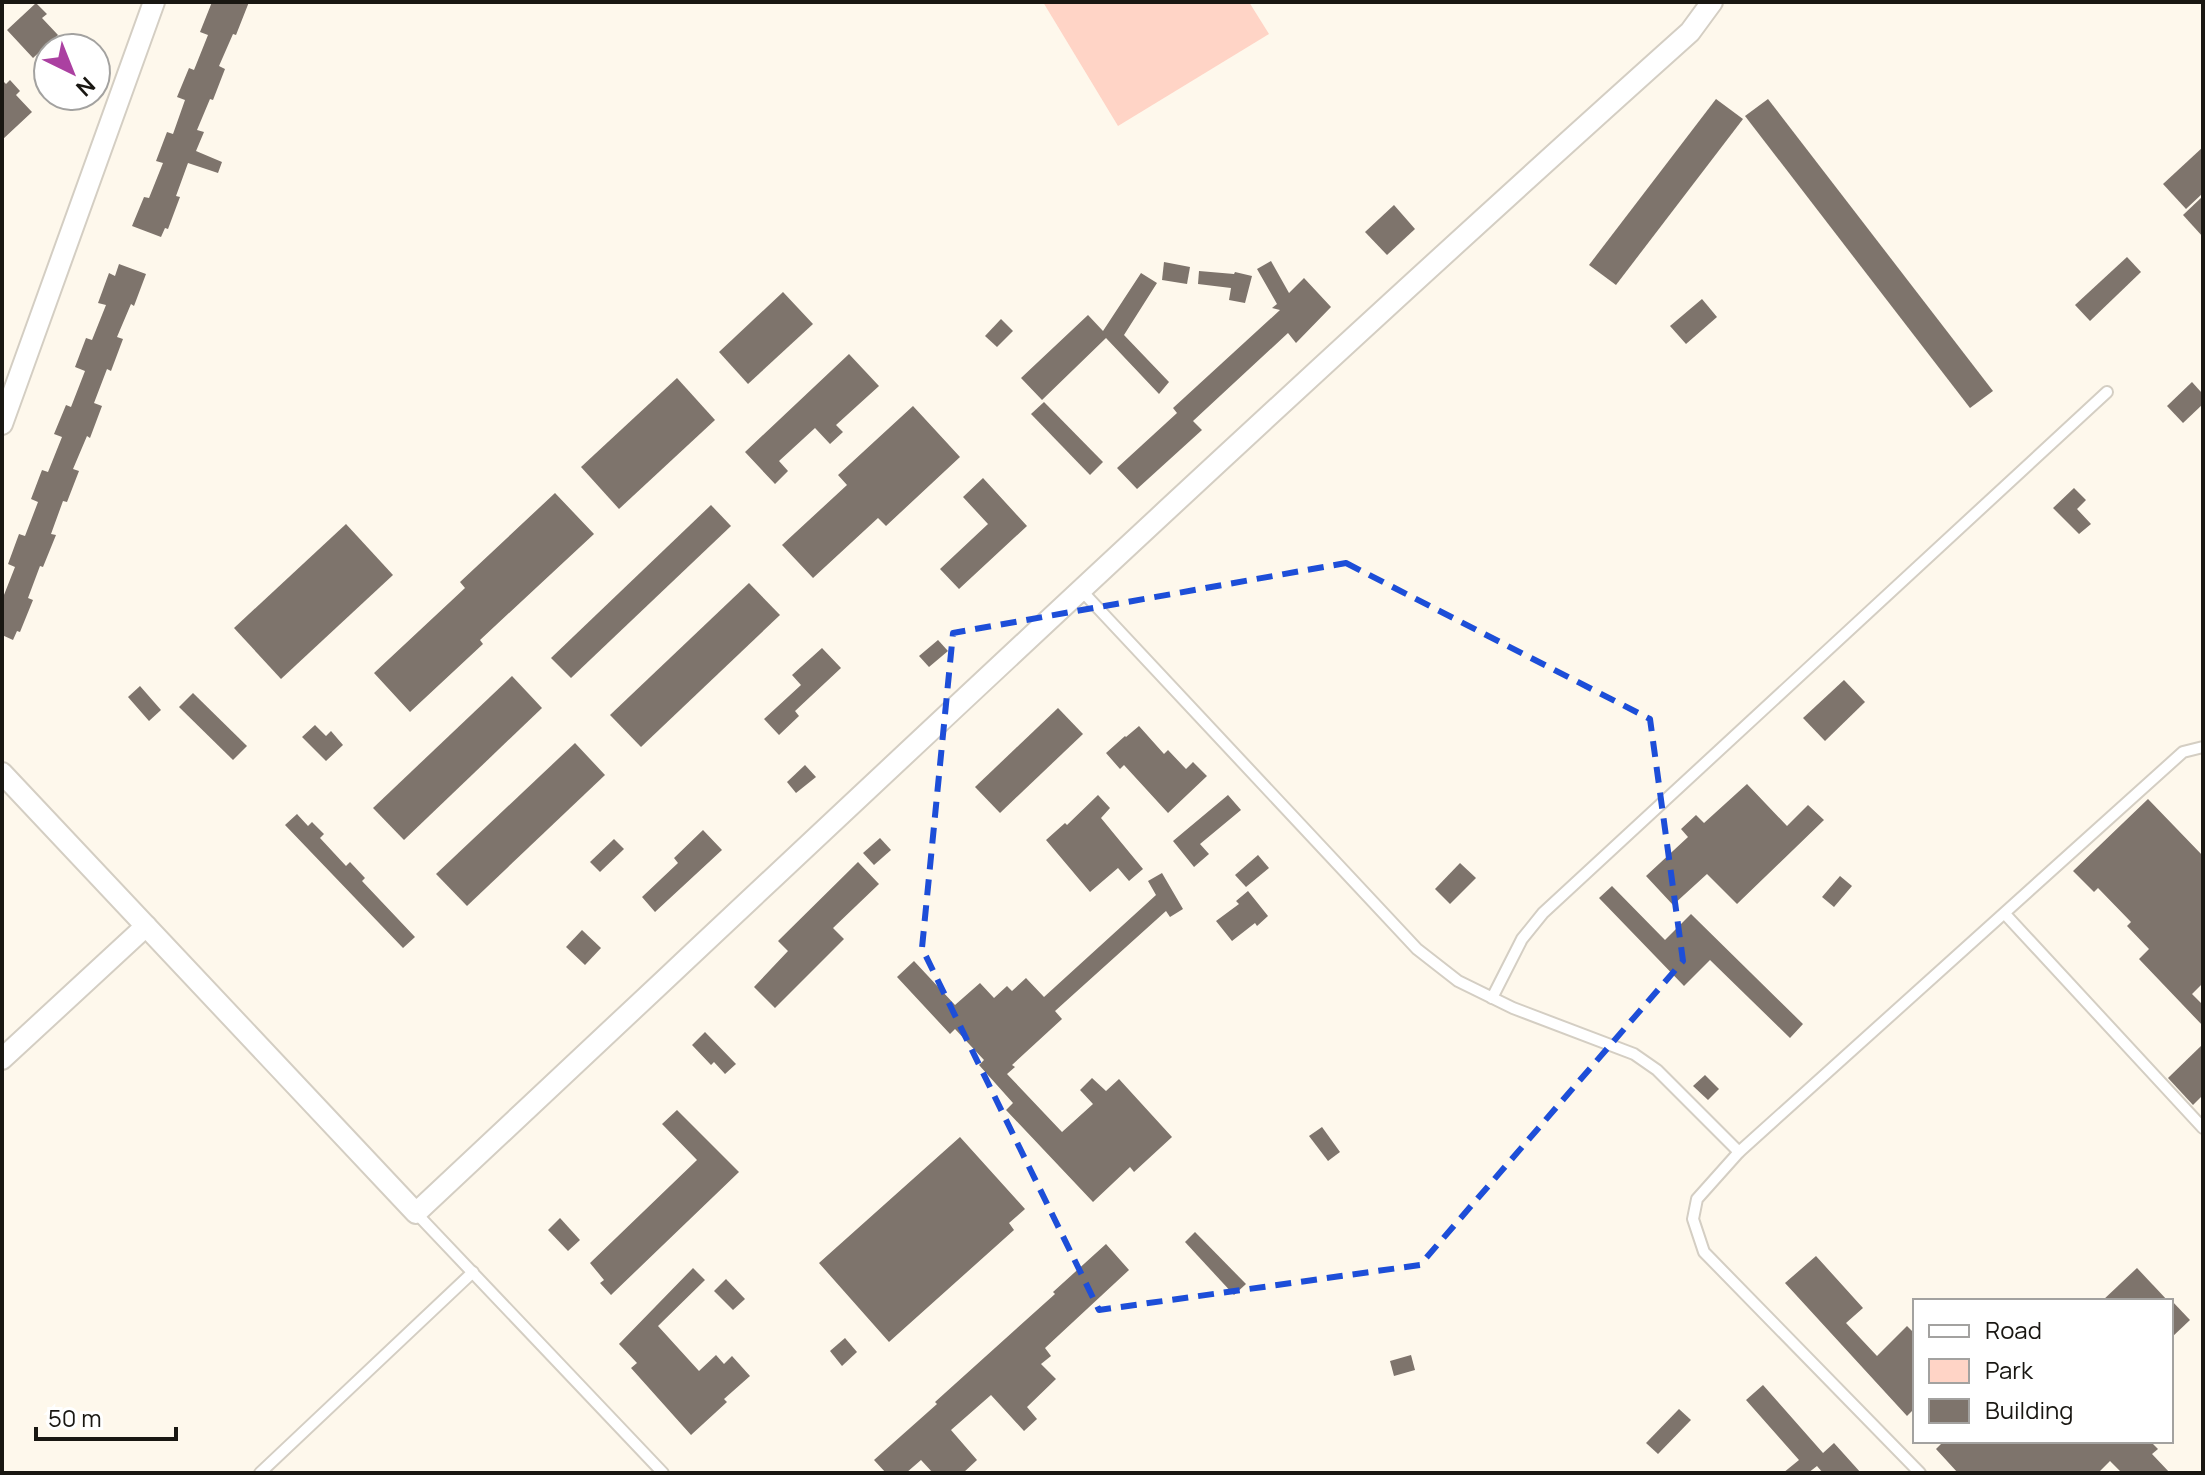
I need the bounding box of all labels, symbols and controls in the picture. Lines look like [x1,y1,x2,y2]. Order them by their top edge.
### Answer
north arrow [32,32,112,112]
text: N [70,70,102,103]
legend [1913,1299,2173,1443]
text: Road [1985,1313,2042,1346]
text: Park [1985,1353,2034,1386]
scale bar [36,1391,176,1441]
text: Building [1985,1393,2073,1426]
text: 50 m [48,1401,102,1434]

